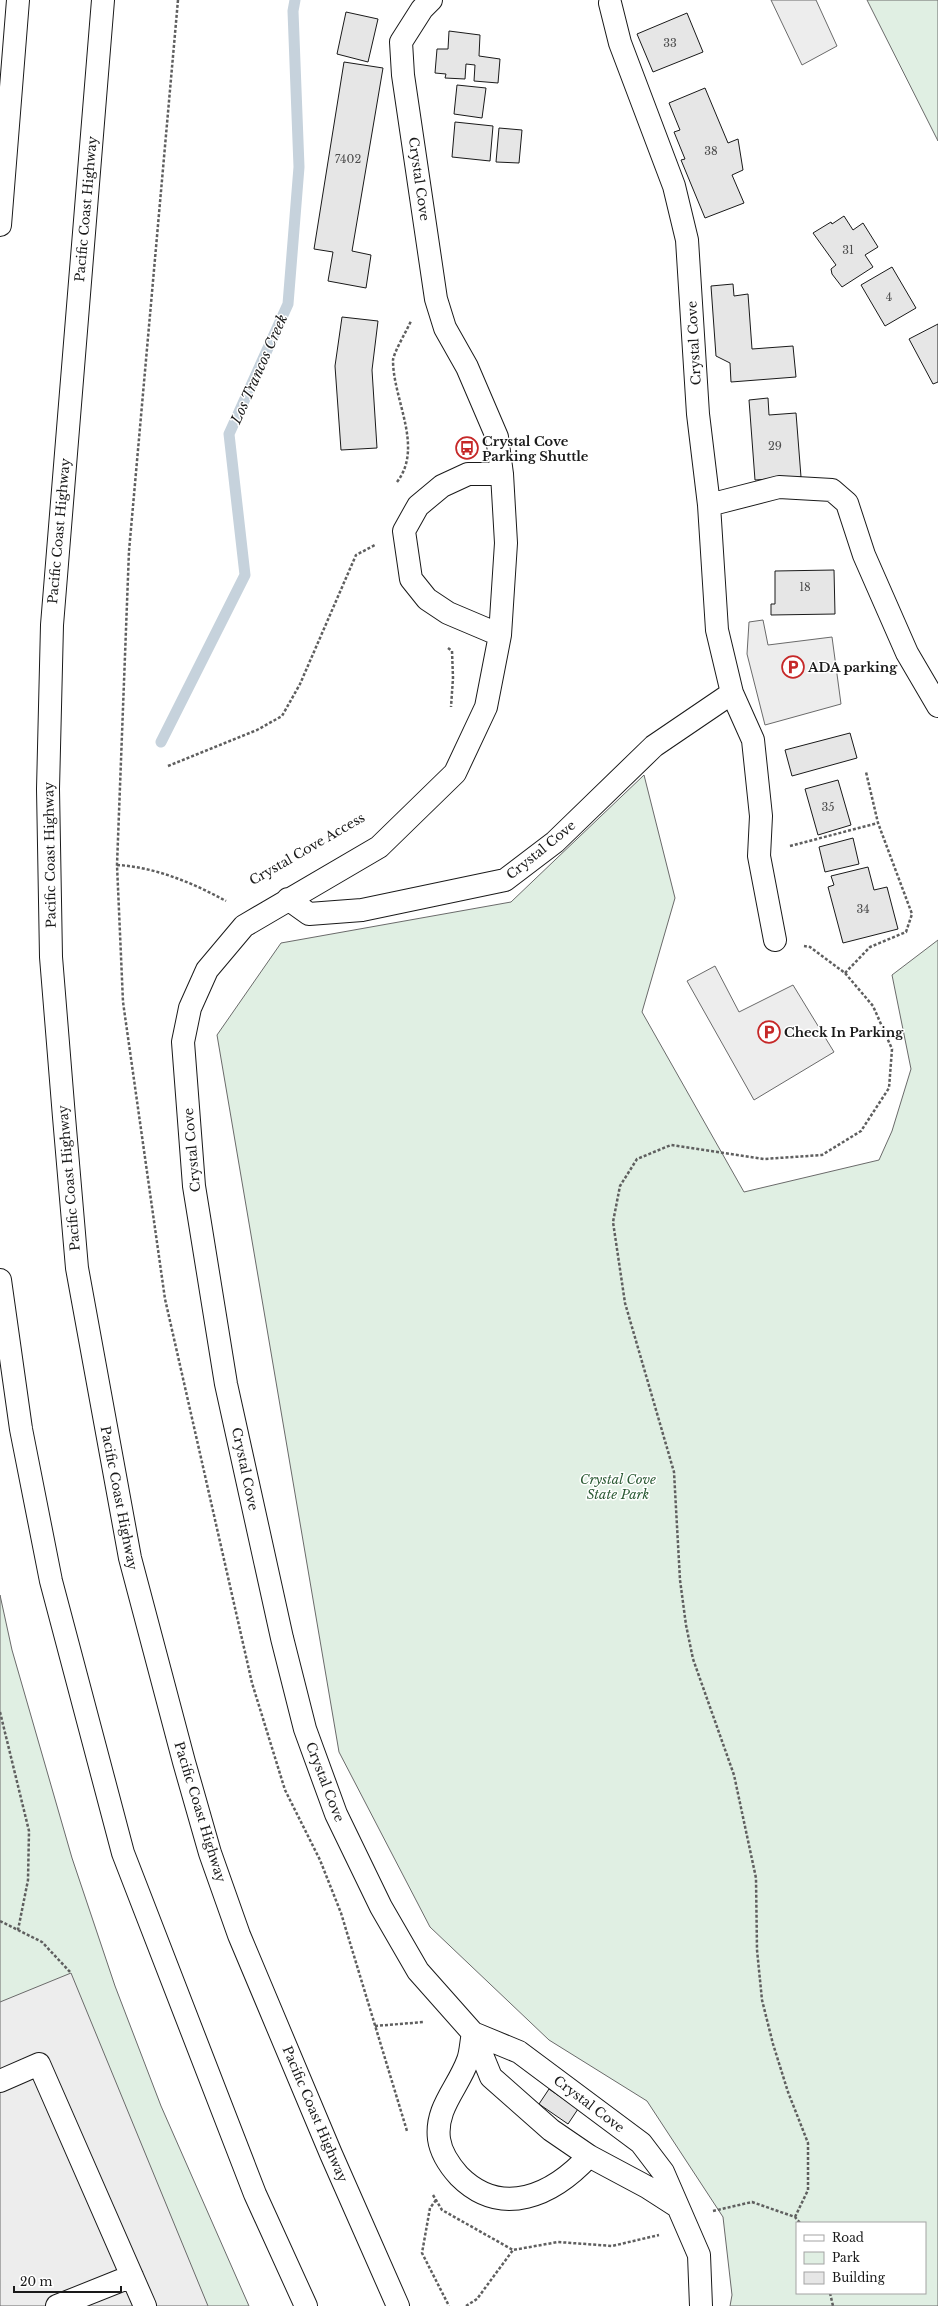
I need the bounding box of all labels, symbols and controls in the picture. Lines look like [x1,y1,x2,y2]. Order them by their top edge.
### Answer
house number: 33 [663,36,677,50]
street label: Pacific Coast Highway [71,135,101,283]
street label: Crystal Cove [405,136,433,222]
house number: 38 [704,144,718,158]
house number: 7402 [335,152,361,166]
house number: 31 [842,243,854,257]
house number: 4 [886,290,892,304]
street label: Crystal Cove [683,300,705,386]
water label: Los Trancos Creek [226,311,291,427]
place label: Crystal Cove Parking Shuttle [482,433,589,465]
bus stop icon: Crystal Cove Parking Shuttle [454,435,480,461]
house number: 29 [768,439,782,453]
street label: Pacific Coast Highway [44,457,74,605]
house number: 18 [799,580,811,594]
parking icon: ADA parking [780,654,806,680]
place label: ADA parking [807,659,898,676]
street label: Pacific Coast Highway [40,781,60,928]
house number: 35 [821,800,835,814]
street label: Crystal Cove Access [246,809,368,889]
street label: Crystal Cove [503,817,579,883]
house number: 34 [856,902,870,916]
parking icon: Check In Parking [756,1019,782,1045]
place label: Check In Parking [784,1024,904,1041]
street label: Pacific Coast Highway [54,1104,84,1252]
street label: Crystal Cove [180,1107,204,1193]
street label: Pacific Coast Highway [97,1425,141,1572]
street label: Crystal Cove [228,1426,262,1512]
park label: Crystal Cove State Park [580,1471,656,1503]
street label: Pacific Coast Highway [170,1740,230,1885]
street label: Crystal Cove [302,1740,348,1824]
street label: Pacific Coast Highway [279,2043,352,2185]
street label: Crystal Cove [550,2072,628,2136]
legend [796,2222,926,2294]
text: Road [832,2230,864,2245]
text: Park [832,2250,860,2265]
scale bar [14,2268,121,2294]
text: Building [832,2270,886,2285]
text: 20 m [20,2274,52,2289]

